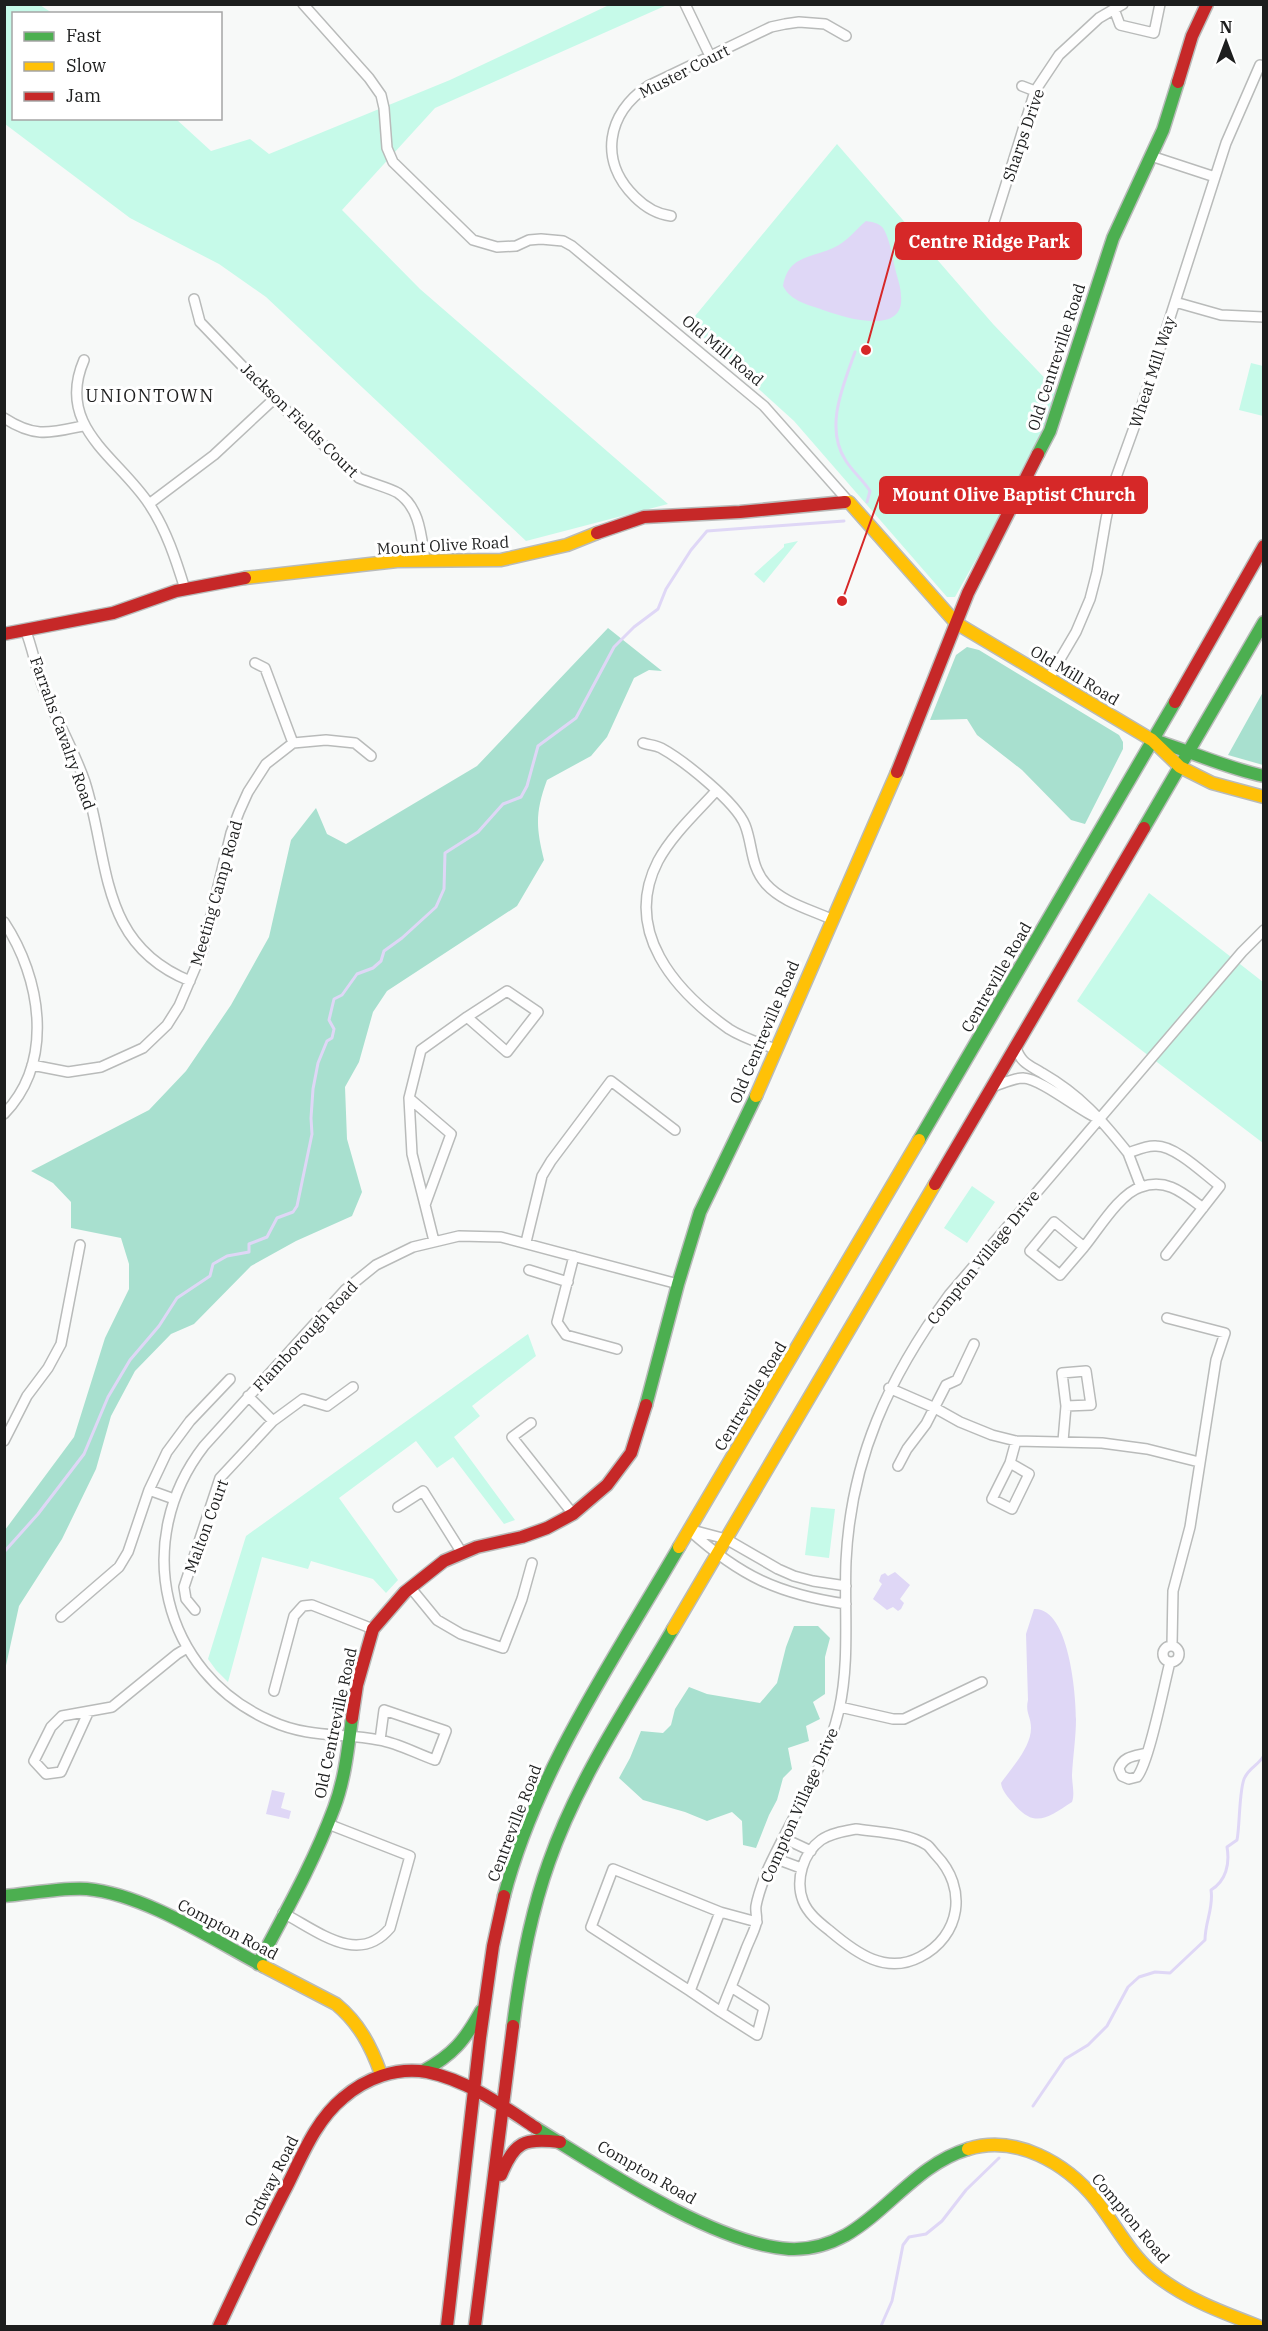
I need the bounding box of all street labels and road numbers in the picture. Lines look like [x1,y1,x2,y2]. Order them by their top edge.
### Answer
street label: Muster Court [636,40,733,102]
street label: Sharps Drive [998,86,1048,184]
street label: Old Centreville Road [1023,281,1089,433]
street label: Old Mill Road [678,310,768,390]
street label: Wheat Mill Way [1125,313,1180,430]
street label: Jackson Fields Court [237,359,363,482]
street label: Mount Olive Road [376,532,510,558]
street label: Old Mill Road [1027,641,1123,710]
street label: Farrahs Cavalry Road [26,654,100,812]
street label: Meeting Camp Road [186,818,246,968]
street label: Centreville Road [956,918,1036,1036]
street label: Old Centreville Road [725,957,803,1107]
street label: Compton Village Drive [922,1186,1044,1328]
street label: Flamborough Road [249,1276,362,1396]
street label: Centreville Road [710,1337,791,1454]
street label: Malton Court [180,1476,232,1576]
street label: Old Centreville Road [309,1646,361,1800]
street label: Compton Village Drive [756,1724,842,1886]
street label: Centreville Road [482,1761,546,1884]
street label: Compton Road [174,1894,282,1964]
street label: Ordway Road [239,2132,303,2230]
street label: Compton Road [594,2136,700,2209]
street label: Compton Road [1088,2169,1175,2267]

